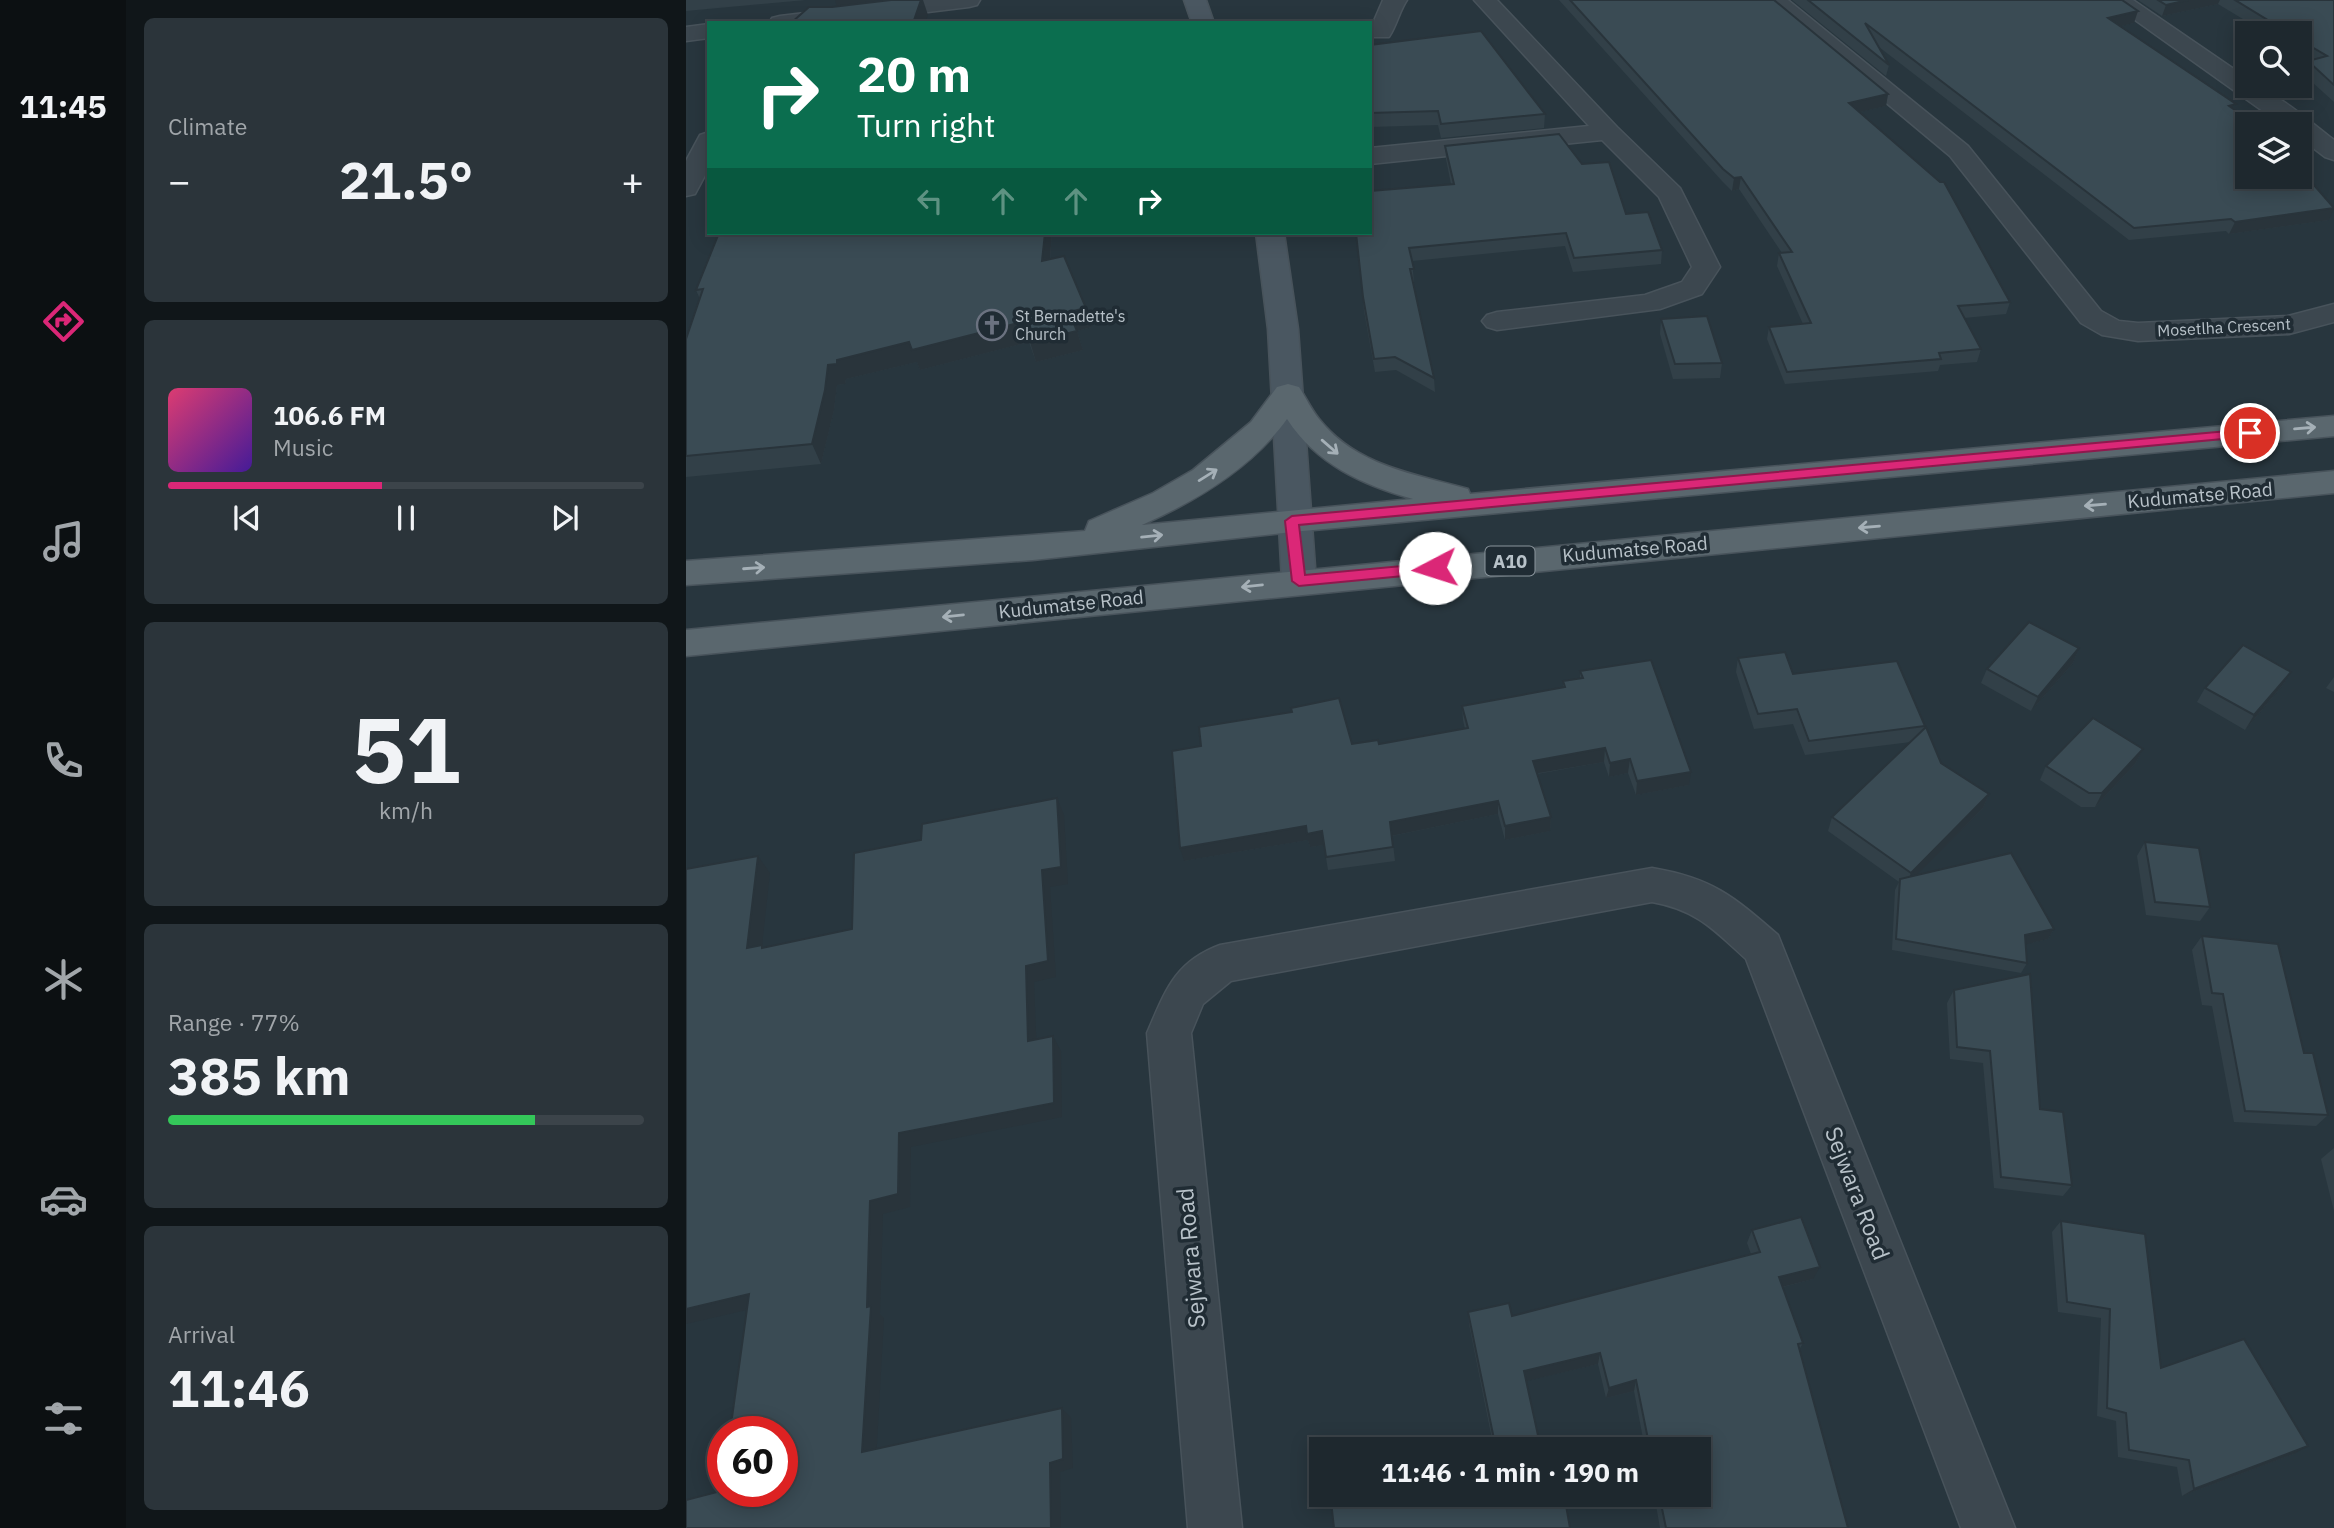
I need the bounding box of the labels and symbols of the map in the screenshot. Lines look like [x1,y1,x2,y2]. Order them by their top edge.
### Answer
place label: St Bernadette's Church [1015,306,1126,344]
church icon: St Bernadette's Church [975,308,1009,342]
street label: Mosetlha Crescent [2157,314,2291,340]
pin [2220,403,2280,463]
one-way arrow [2293,422,2316,435]
one-way arrow [1321,439,1339,455]
one-way arrow [1198,468,1218,482]
street label: Kudumatse Road [2126,477,2274,513]
one-way arrow [2085,499,2107,512]
one-way arrow [1858,521,1881,534]
one-way arrow [1140,529,1163,542]
position arrow [1398,531,1472,605]
street label: Kudumatse Road [1561,531,1709,567]
road number: A10 [1486,546,1534,576]
one-way arrow [742,561,765,574]
one-way arrow [1241,580,1264,593]
street label: Kudumatse Road [997,584,1145,624]
one-way arrow [942,610,965,623]
street label: Sejwara Road [1819,1122,1897,1264]
street label: Sejwara Road [1169,1187,1211,1329]
speed limit sign: 60 [707,1416,798,1507]

